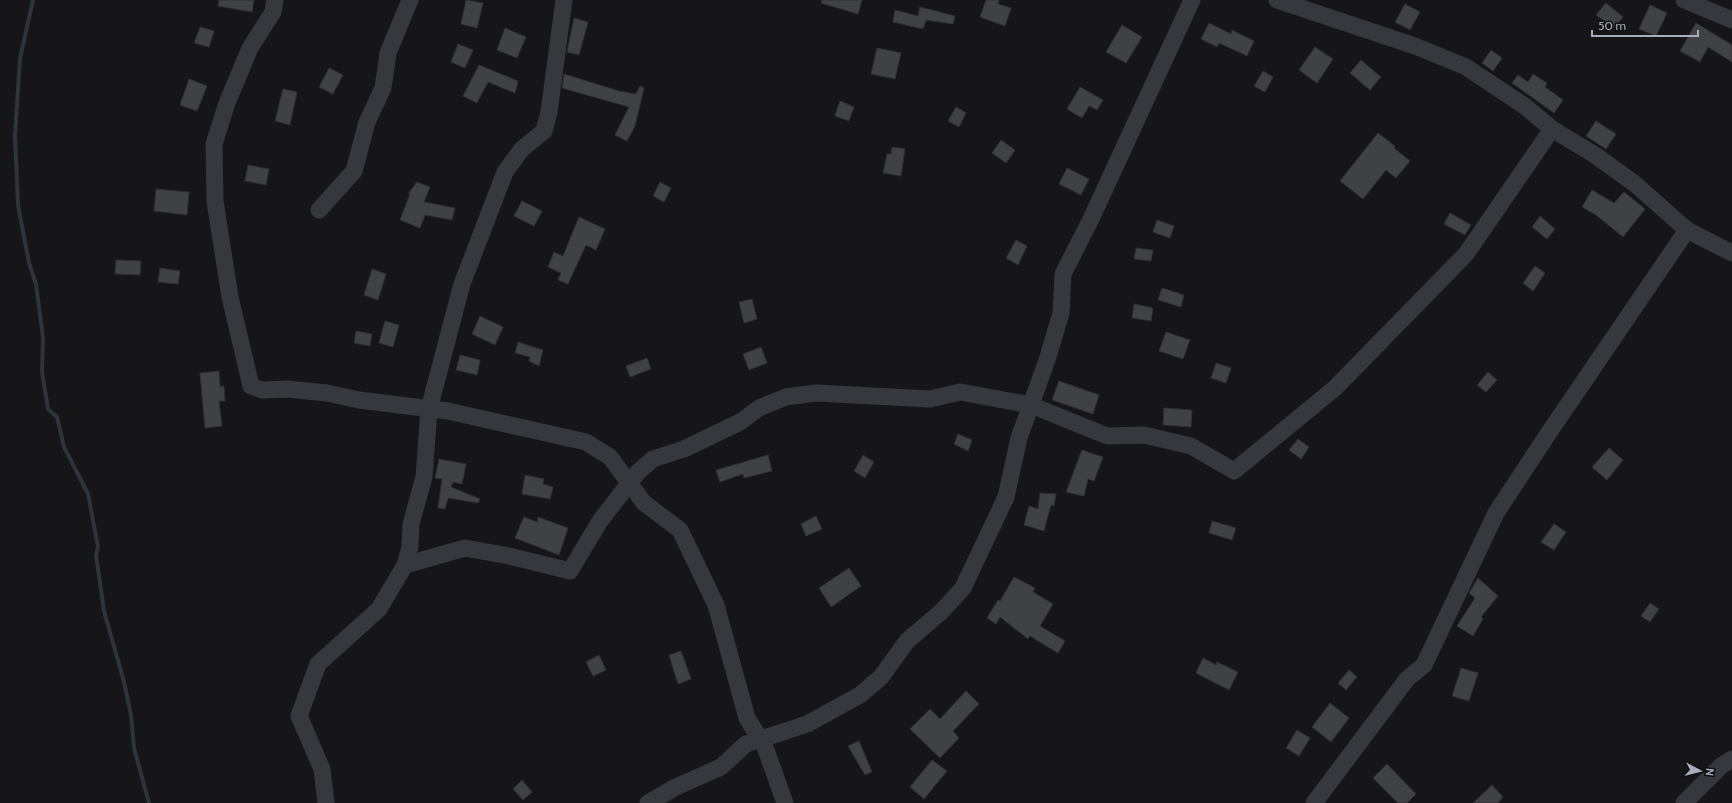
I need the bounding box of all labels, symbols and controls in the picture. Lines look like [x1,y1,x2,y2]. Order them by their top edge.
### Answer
scale bar [1592,12,1698,38]
text: 50 m [1598,18,1626,33]
north arrow [1680,751,1720,791]
text: N [1703,768,1717,777]

